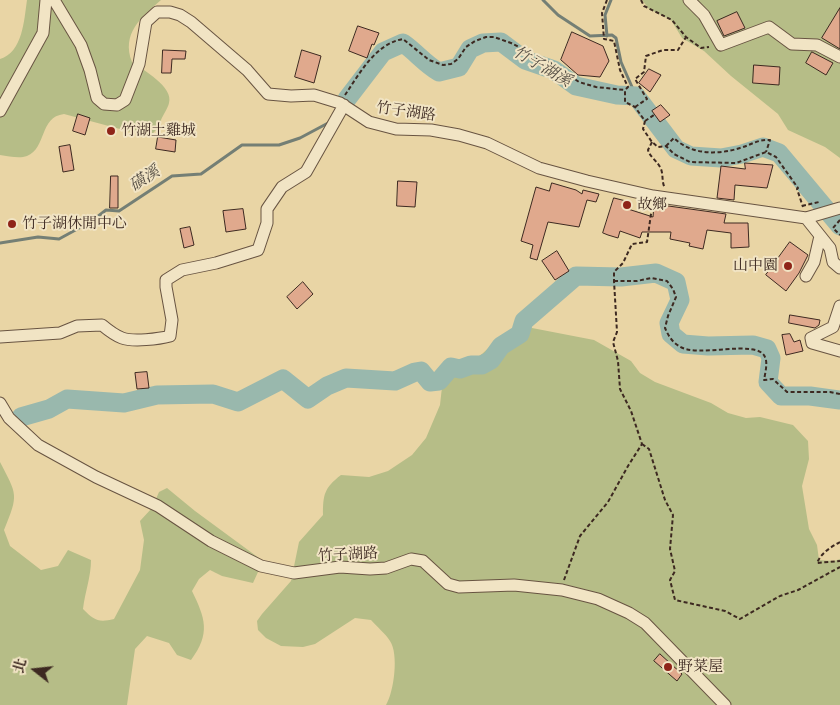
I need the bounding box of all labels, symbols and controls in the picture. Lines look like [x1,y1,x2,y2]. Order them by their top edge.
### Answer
water label: 竹子湖溪 [509,43,575,91]
street label: 竹子湖路 [375,99,437,125]
place label: 竹湖土雞城 [121,122,196,140]
marker: 竹湖土雞城 [105,125,117,137]
water label: 磺溪 [126,162,164,196]
place label: 故鄉 [637,196,667,214]
marker: 故鄉 [621,199,633,211]
place label: 竹子湖休閒中心 [22,215,127,233]
marker: 竹子湖休閒中心 [6,218,18,230]
place label: 山中園 [733,257,778,275]
marker: 山中園 [782,260,794,272]
street label: 竹子湖路 [318,544,378,566]
north arrow [10,645,60,695]
text: 北 [12,657,29,675]
place label: 野菜屋 [678,658,723,676]
marker: 野菜屋 [662,661,674,673]

